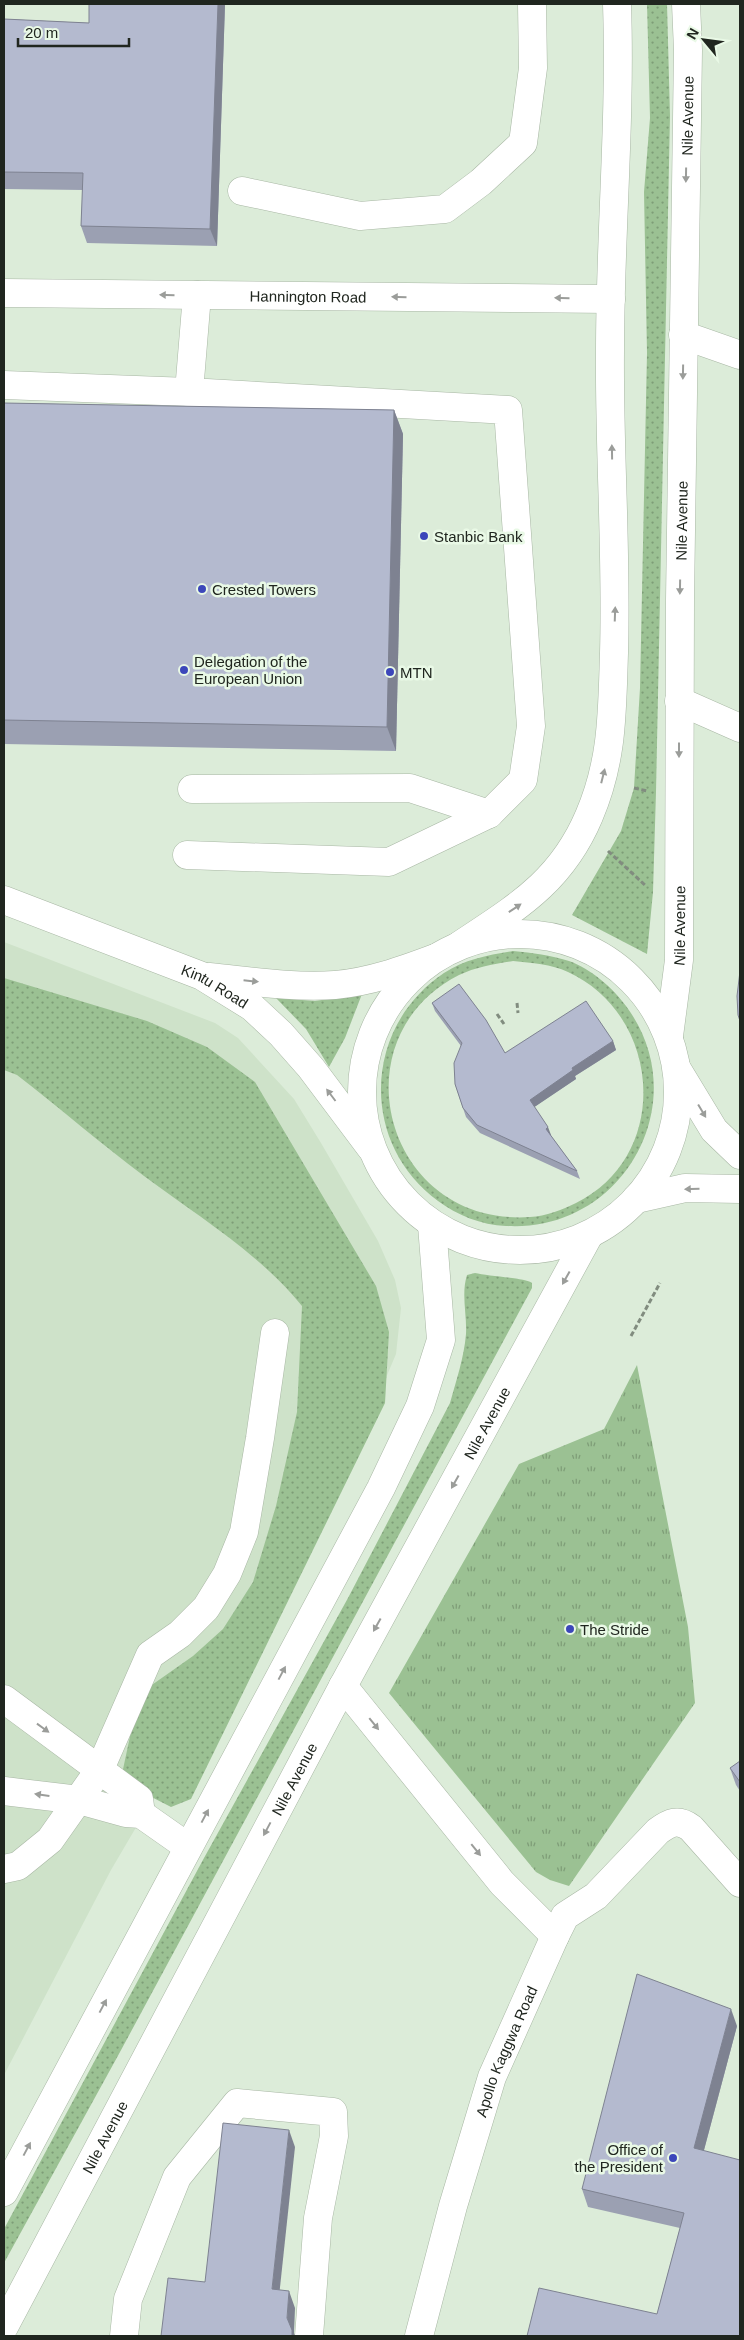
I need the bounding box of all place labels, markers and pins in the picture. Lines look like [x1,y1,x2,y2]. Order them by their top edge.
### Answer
place label: Stanbic Bank [434,528,523,545]
marker: Stanbic Bank [418,530,430,542]
place label: Crested Towers [212,581,316,598]
marker: Crested Towers [196,583,208,595]
place label: Delegation of the European Union [194,653,307,687]
marker: Delegation of the European Union [178,664,190,676]
place label: MTN [400,664,433,681]
marker: MTN [384,666,396,678]
place label: The Stride [580,1621,649,1638]
marker: The Stride [564,1623,576,1635]
place label: Office of the President [575,2141,664,2175]
marker: Office of the President [667,2152,679,2164]

